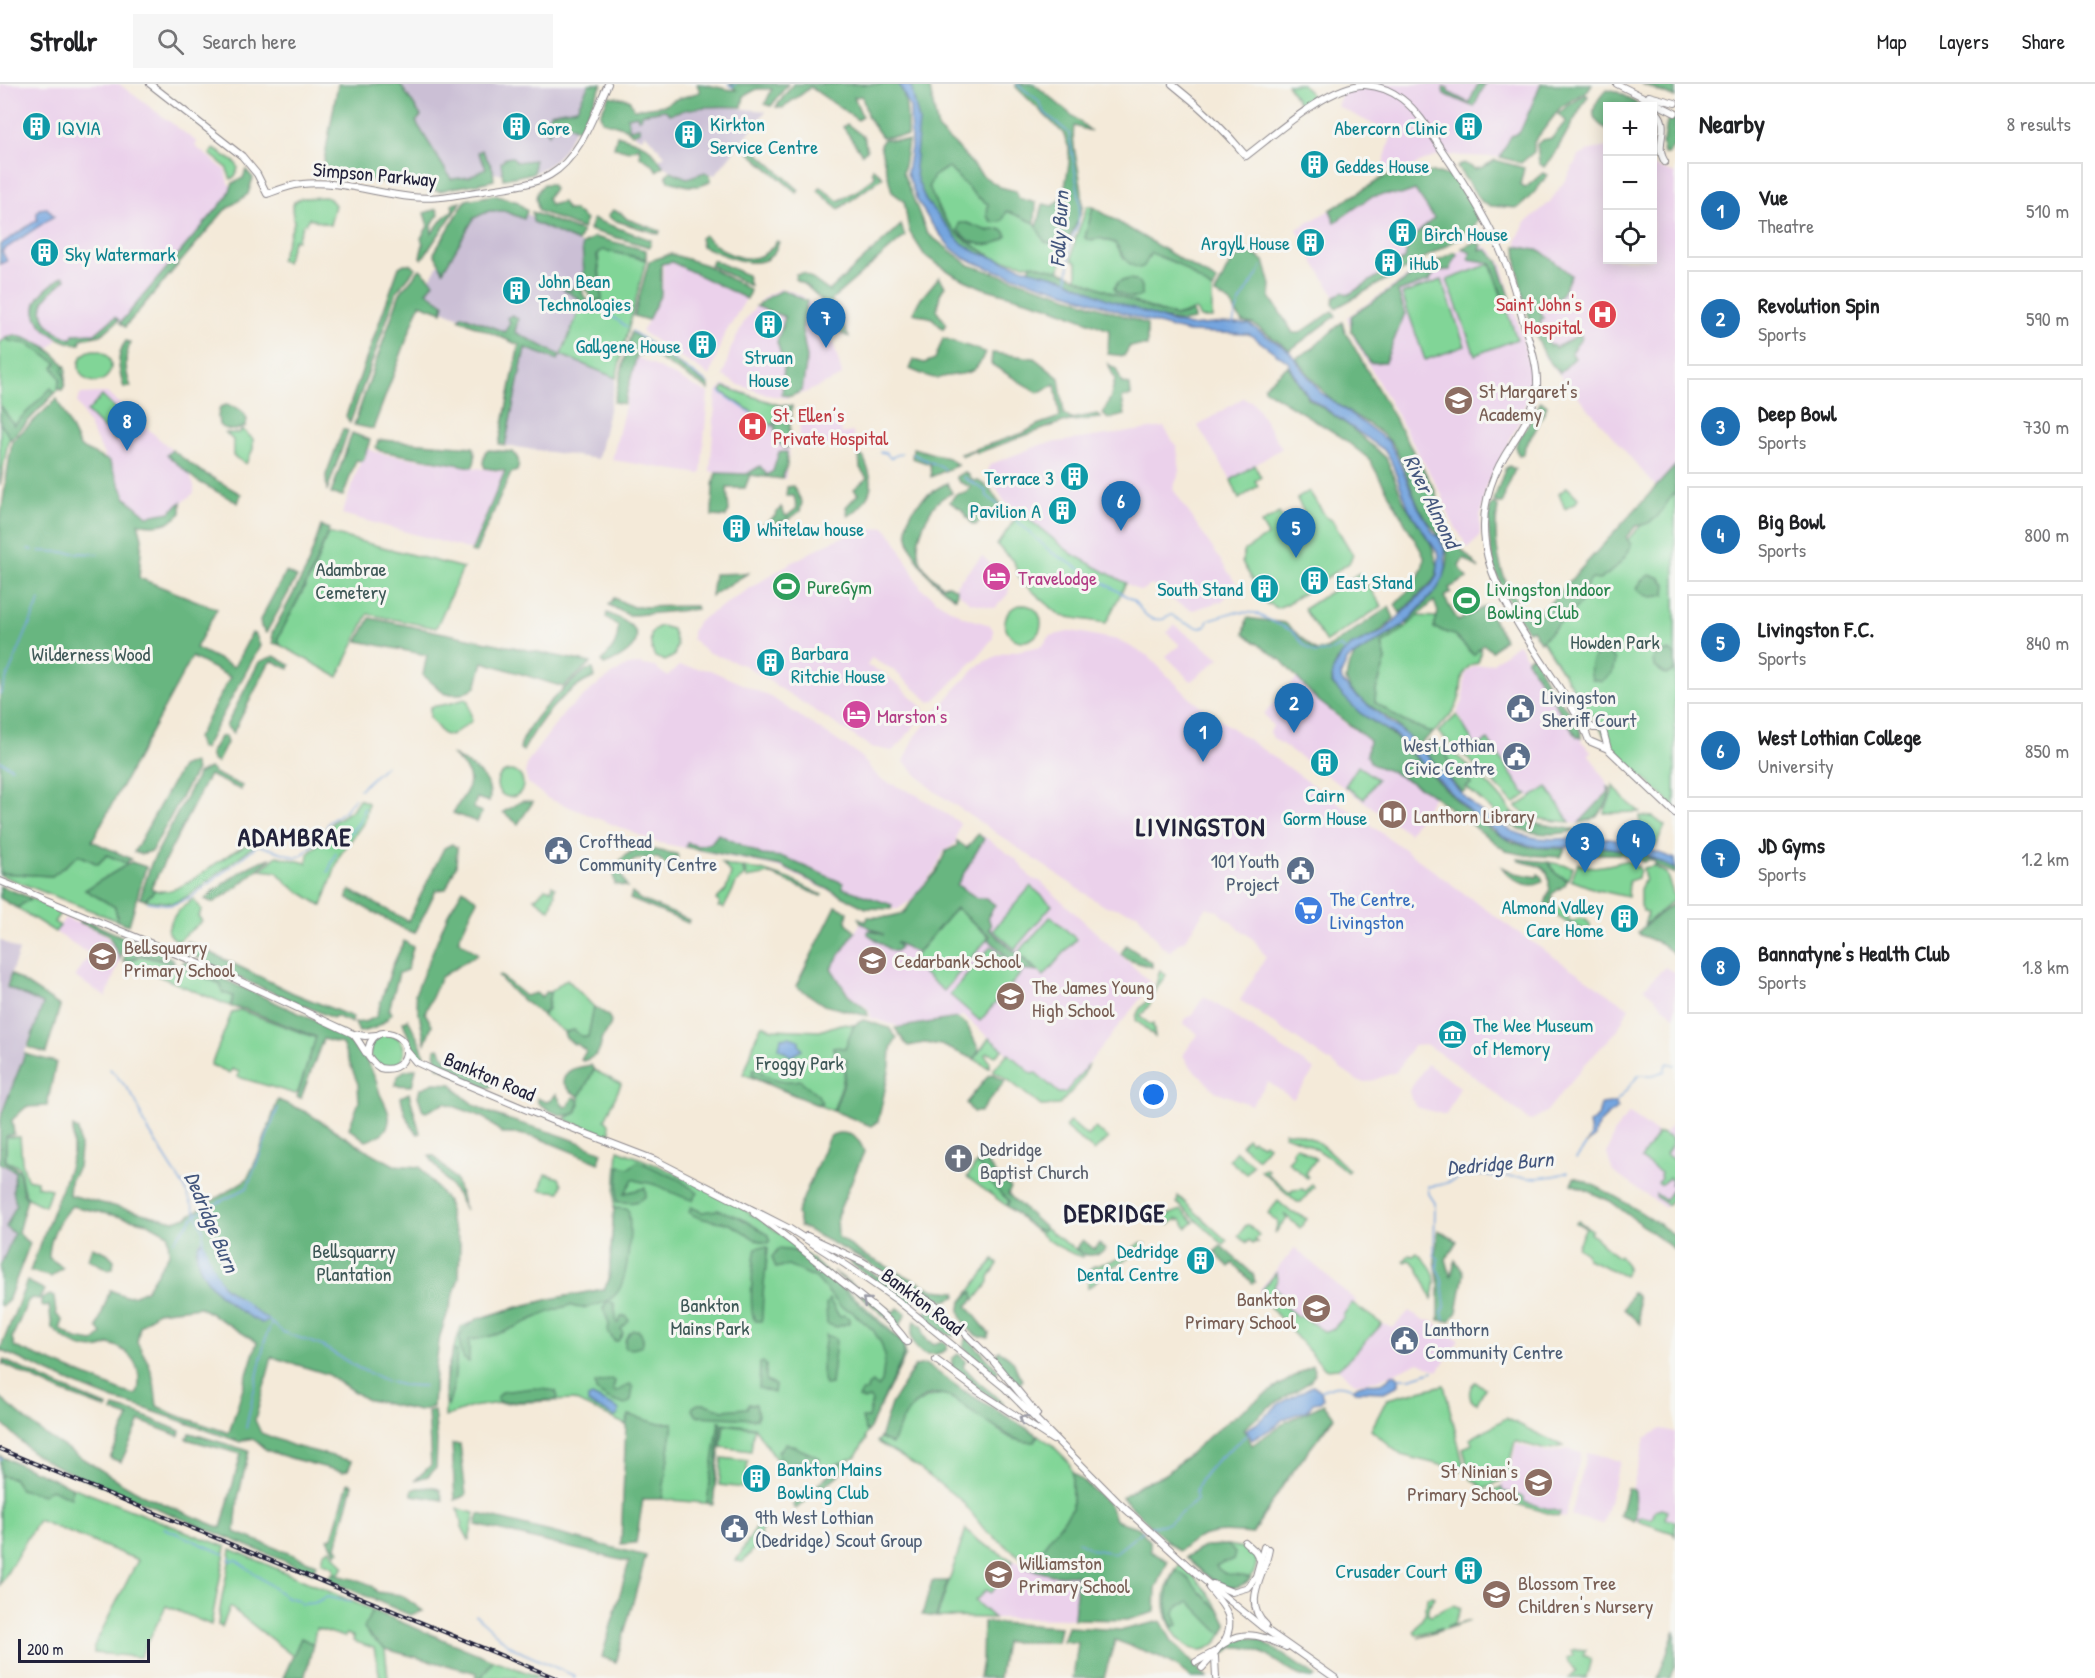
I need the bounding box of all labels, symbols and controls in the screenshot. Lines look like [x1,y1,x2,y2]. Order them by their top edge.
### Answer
search box [133,14,553,68]
text: Strollr [30,22,97,60]
icon: search [154,25,187,58]
text: Search here [202,26,296,56]
text: Map [1877,27,1906,56]
text: Layers [1939,27,1989,56]
text: Share [2022,27,2065,56]
map controls [1603,102,1657,264]
button: + [1603,102,1657,156]
text: Nearby [1699,106,1765,141]
place label: Kirkton Service Centre [710,110,818,160]
text: 8 results [2006,110,2071,137]
building icon: IQVIA [20,111,52,143]
building icon: Gore [500,111,532,143]
building icon: Abercorn Clinic [1452,111,1484,143]
place label: IQVIA [57,114,101,141]
place label: Gore [537,114,570,141]
place label: Abercorn Clinic [1334,114,1447,141]
building icon: Kirkton Service Centre [673,118,705,150]
building icon: Geddes House [1298,149,1330,181]
place label: Geddes House [1335,152,1430,179]
street label: Simpson Parkway [312,155,438,193]
button: − [1603,156,1657,210]
text: Vue [1758,182,1788,212]
water label: Folly Burn [1043,189,1076,268]
text: 1 [1717,197,1724,224]
text: 510 m [2026,197,2069,224]
button: locate [1603,210,1657,264]
text: Theatre [1758,212,1814,239]
building icon: Birch House [1387,217,1419,249]
place label: Birch House [1424,220,1508,247]
building icon: Argyll House [1295,226,1327,258]
place label: Argyll House [1201,229,1290,256]
building icon: Sky Watermark [28,237,60,269]
place label: Sky Watermark [65,240,176,267]
building icon: iHub [1372,246,1404,278]
place label: iHub [1409,249,1439,276]
place label: John Bean Technologies [538,267,631,317]
building icon: John Bean Technologies [501,275,533,307]
place label: Saint John's Hospital [1496,290,1583,340]
text: Revolution Spin [1758,290,1880,320]
pin: 7 [806,298,846,348]
hospital icon: Saint John's Hospital [1587,298,1619,330]
text: 2 [1716,305,1725,332]
text: 590 m [2026,305,2069,332]
building icon: Struan House [753,309,785,341]
text: Sports [1758,320,1806,347]
building icon: Gallgene House [686,329,718,361]
place label: Gallgene House [575,332,681,359]
place label: Struan House [745,343,793,393]
place label: St Margaret's Academy [1479,377,1578,427]
school or university icon: St Margaret's Academy [1442,385,1474,417]
text: Deep Bowl [1758,398,1837,428]
place label: St. Ellen’s Private Hospital [773,401,889,451]
pin: 8 [108,402,146,451]
hospital icon: St. Ellen’s Private Hospital [736,410,768,442]
text: 3 [1716,413,1725,440]
text: 730 m [2023,413,2069,440]
text: Sports [1758,428,1806,455]
water label: River Almond [1397,450,1469,556]
building icon: Terrace 3 [1059,461,1091,493]
place label: Terrace 3 [984,464,1054,491]
pin: 6 [1102,482,1140,531]
building icon: Pavilion A [1046,494,1078,526]
place label: Pavilion A [970,497,1041,524]
text: Big Bowl [1758,506,1825,536]
pin: 5 [1276,508,1316,558]
building icon: Whitelaw house [720,512,752,544]
place label: Whitelaw house [757,515,864,542]
text: 4 [1717,521,1724,548]
text: 800 m [2024,521,2069,548]
text: Sports [1758,536,1806,563]
park label: Adambrae Cemetery [315,555,387,605]
hotel icon: Travelodge [981,561,1013,593]
place label: Travelodge [1018,564,1097,591]
building icon: East Stand [1299,565,1331,597]
place label: East Stand [1336,568,1413,595]
sports icon: PureGym [770,570,802,602]
building icon: South Stand [1248,572,1280,604]
place label: PureGym [807,573,872,600]
place label: South Stand [1157,575,1243,602]
place label: Livingston Indoor Bowling Club [1487,575,1611,625]
sports icon: Livingston Indoor Bowling Club [1450,584,1482,616]
text: Livingston F.C. [1758,614,1874,644]
park label: Howden Park [1570,628,1660,655]
text: 5 [1716,629,1725,656]
text: 840 m [2026,629,2069,656]
place label: Barbara Ritchie House [791,639,886,689]
park label: Wilderness Wood [32,640,151,667]
text: Sports [1758,644,1806,671]
building icon: Barbara Ritchie House [754,647,786,679]
place label: Livingston Sheriff Court [1542,683,1638,733]
pin: 2 [1274,684,1314,733]
public building icon: Livingston Sheriff Court [1505,692,1537,724]
hotel icon: Marston's [840,699,872,731]
place label: Marston's [877,702,947,729]
pin: 1 [1184,712,1222,762]
text: West Lothian College [1758,722,1922,752]
place label: West Lothian Civic Centre [1403,731,1495,781]
text: 6 [1717,737,1724,764]
text: 850 m [2025,737,2069,764]
public building icon: West Lothian Civic Centre [1500,740,1532,772]
building icon: Cairn Gorm House [1309,747,1341,779]
text: University [1758,752,1834,779]
place label: Cairn Gorm House [1283,781,1367,831]
library icon: Lanthorn Library [1377,799,1409,831]
place label: Lanthorn Library [1414,802,1535,829]
district label: LIVINGSTON [1136,809,1266,844]
district label: ADAMBRAE [238,819,352,854]
pin: 4 [1616,820,1656,870]
pin: 3 [1566,824,1604,873]
place label: Crofthead Community Centre [579,827,717,877]
text: JD Gyms [1758,830,1825,860]
public building icon: Crofthead Community Centre [542,835,574,867]
text: 7 [1716,845,1725,872]
text: 1.2 km [2022,845,2069,872]
place label: 101 Youth Project [1211,847,1280,897]
public building icon: 101 Youth Project [1284,855,1316,887]
text: Sports [1758,860,1806,887]
place label: The Centre, Livingston [1330,885,1415,935]
place label: Almond Valley Care Home [1502,893,1604,943]
supermarket icon: The Centre, Livingston [1293,894,1325,926]
building icon: Almond Valley Care Home [1609,902,1641,934]
place label: Bellsquarry Primary School [124,933,235,983]
text: Bannatyne's Health Club [1758,938,1950,968]
school or university icon: Bellsquarry Primary School [87,941,119,973]
school or university icon: Cedarbank School [857,944,889,976]
place label: Cedarbank School [894,947,1022,974]
text: 8 [1716,953,1725,980]
text: 1.8 km [2022,953,2069,980]
text: Sports [1758,968,1806,995]
place label: The James Young High School [1032,973,1154,1023]
school or university icon: The James Young High School [995,981,1027,1013]
place label: The Wee Museum of Memory [1473,1011,1593,1061]
museum icon: The Wee Museum of Memory [1436,1019,1468,1051]
street label: Bankton Road [440,1045,540,1107]
park label: Froggy Park [755,1049,844,1076]
your location [1139,1080,1168,1109]
place label: Dedridge Baptist Church [980,1135,1088,1185]
church icon: Dedridge Baptist Church [943,1143,975,1175]
water label: Dedridge Burn [1446,1144,1556,1182]
water label: Dedridge Burn [178,1167,247,1278]
district label: DEDRIDGE [1064,1195,1166,1230]
park label: Bellsquarry Plantation [312,1237,396,1287]
place label: Dedridge Dental Centre [1077,1237,1179,1287]
building icon: Dedridge Dental Centre [1184,1245,1216,1277]
street label: Bankton Road [876,1261,970,1341]
place label: Bankton Primary School [1185,1285,1297,1335]
park label: Bankton Mains Park [670,1291,750,1341]
school or university icon: Bankton Primary School [1301,1293,1333,1325]
one-way arrow [862,1297,873,1308]
place label: Lanthorn Community Centre [1425,1315,1563,1365]
public building icon: Lanthorn Community Centre [1388,1324,1420,1356]
one-way arrow [1018,1416,1029,1427]
place label: Bankton Mains Bowling Club [777,1455,882,1505]
place label: St Ninian's Primary School [1407,1457,1519,1507]
building icon: Bankton Mains Bowling Club [740,1463,772,1495]
school or university icon: St Ninian's Primary School [1523,1466,1555,1498]
place label: 9th West Lothian (Dedridge) Scout Group [755,1503,922,1553]
public building icon: 9th West Lothian (Dedridge) Scout Group [718,1512,750,1544]
place label: Williamston Primary School [1019,1549,1130,1599]
building icon: Crusader Court [1452,1554,1484,1586]
place label: Crusader Court [1335,1557,1448,1584]
school or university icon: Williamston Primary School [982,1558,1014,1590]
place label: Blossom Tree Children's Nursery [1518,1569,1653,1619]
school or university icon: Blossom Tree Children's Nursery [1481,1578,1513,1610]
scale bar [18,1636,150,1664]
text: 200 m [27,1638,63,1660]

